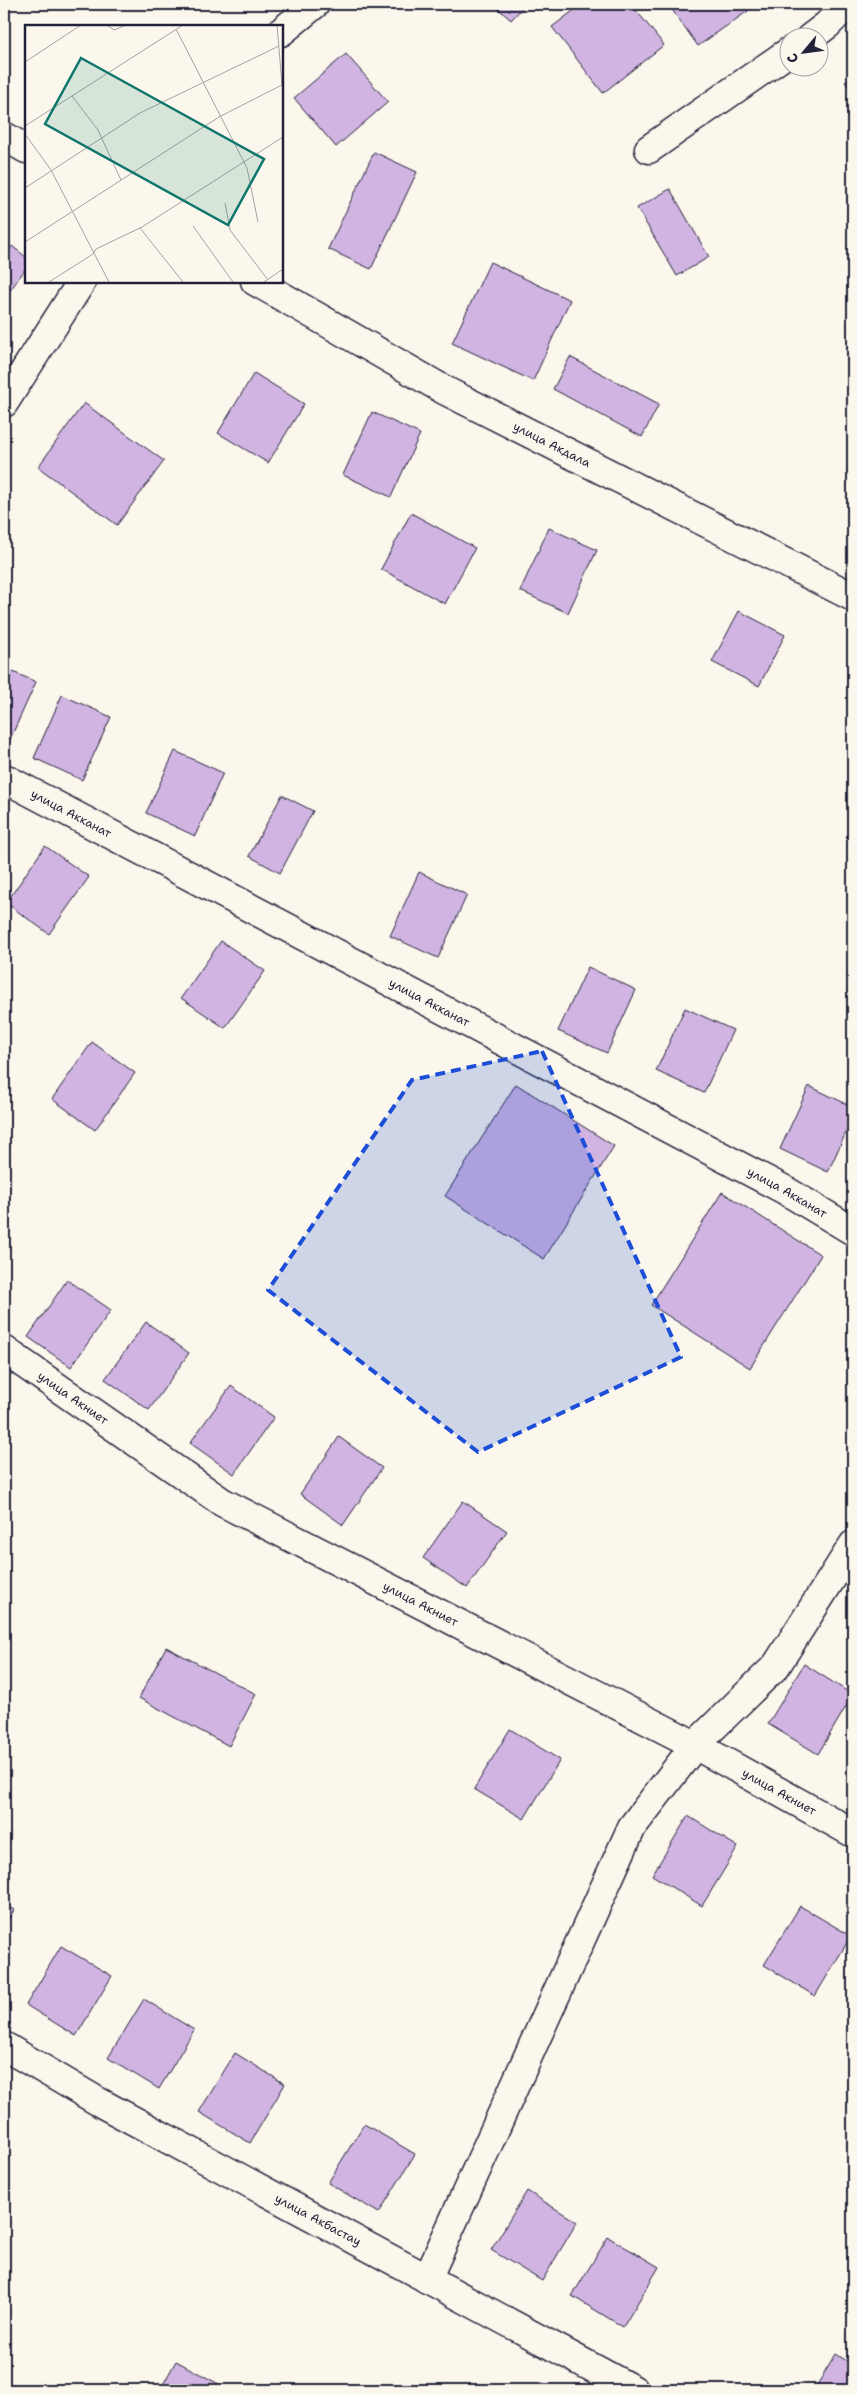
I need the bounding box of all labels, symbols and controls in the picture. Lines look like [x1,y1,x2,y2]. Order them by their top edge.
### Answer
inset map [25,25,282,282]
north arrow [780,28,830,78]
text: С [783,50,803,66]
street label: улица Акдала [510,418,594,471]
street label: улица Акканат [28,786,115,842]
street label: улица Акканат [386,975,473,1031]
street label: улица Акканат [744,1164,831,1222]
street label: улица Акниет [34,1368,112,1429]
street label: улица Акниет [380,1578,462,1630]
street label: улица Акниет [739,1765,820,1819]
street label: улица Акбастау [272,2190,364,2250]

